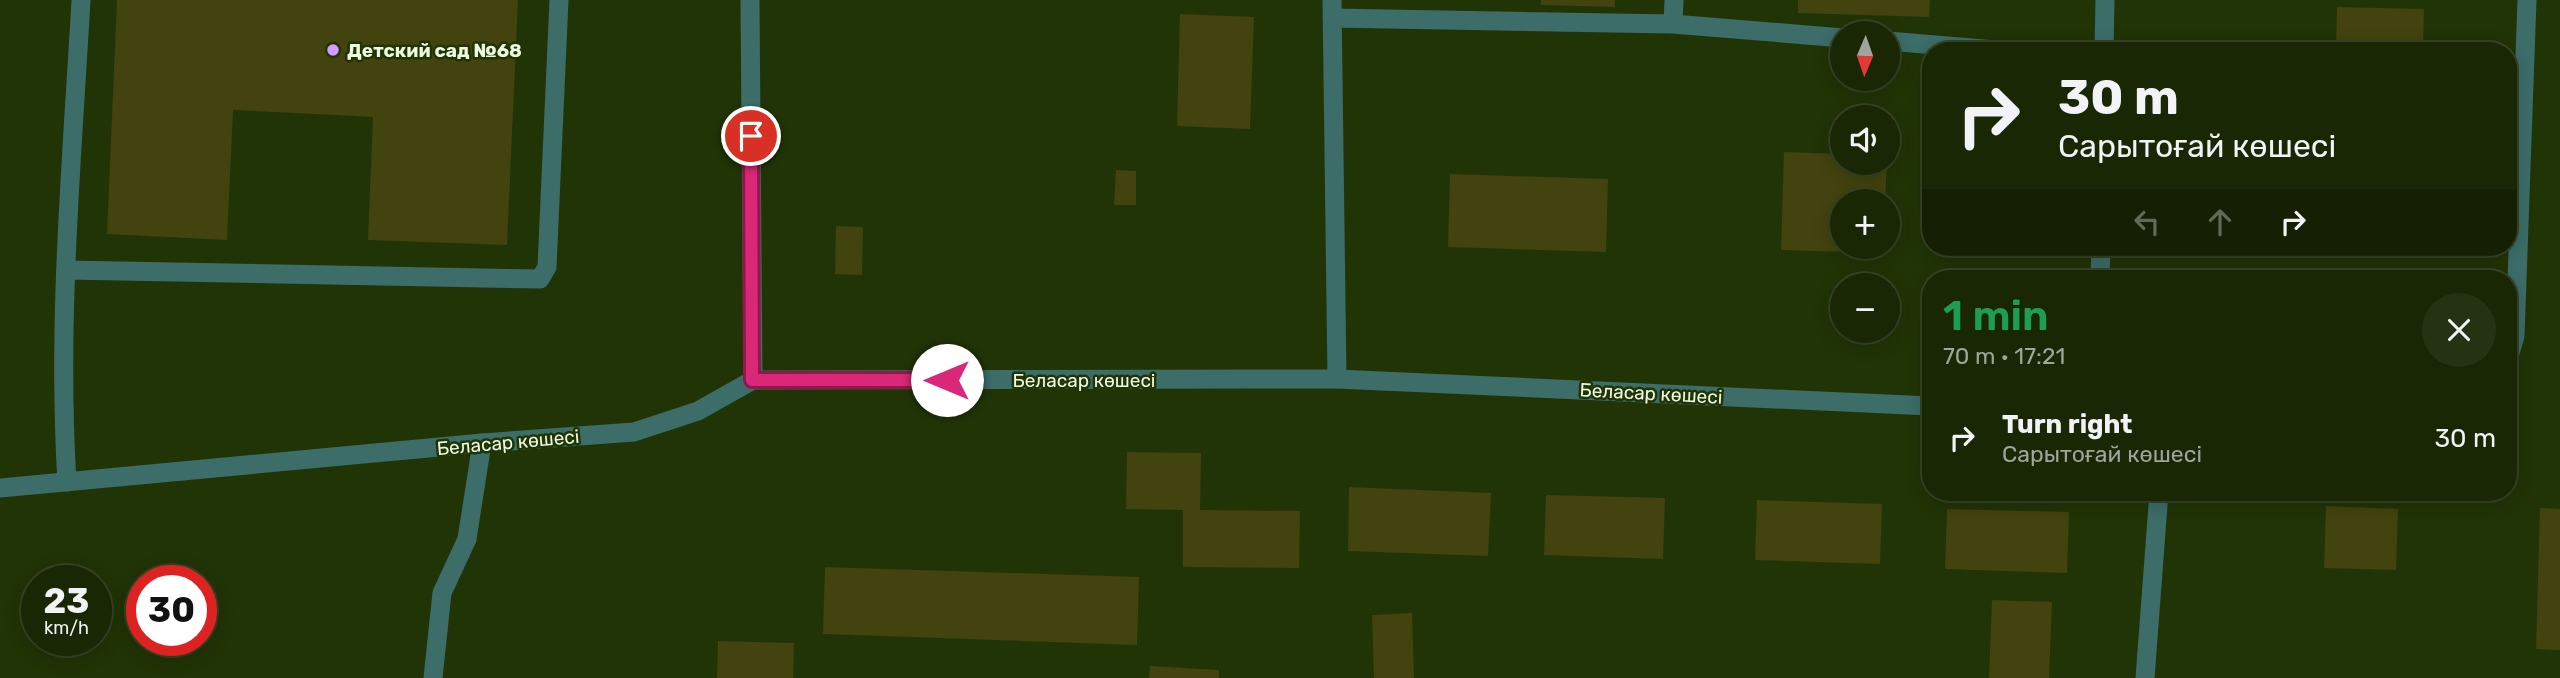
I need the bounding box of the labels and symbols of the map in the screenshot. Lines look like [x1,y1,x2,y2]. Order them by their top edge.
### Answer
north arrow [1830,21,1900,91]
place label: Детский сад №68 [347,39,522,62]
marker: Детский сад №68 [325,42,341,58]
pin [721,106,781,166]
position arrow [910,343,984,417]
street label: Беласар көшесі [1013,369,1155,392]
street label: Беласар көшесі [1579,378,1723,409]
street label: Беласар көшесі [436,425,580,460]
speed limit sign: 30 [126,565,217,656]

